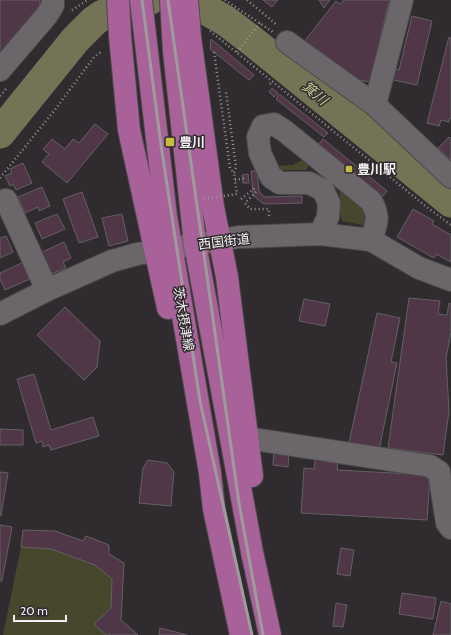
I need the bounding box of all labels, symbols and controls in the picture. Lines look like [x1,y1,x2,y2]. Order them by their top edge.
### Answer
water label: 箕川 [298,77,333,110]
place label: 豊川 [179,134,205,150]
marker: 豊川 [164,136,176,148]
place label: 豊川駅 [357,161,396,177]
marker: 豊川駅 [344,164,354,174]
street label: 西国街道 [197,230,251,252]
street label: 茨木摂津線 [170,286,198,352]
scale bar [14,597,66,623]
text: 20 m [20,603,48,618]

